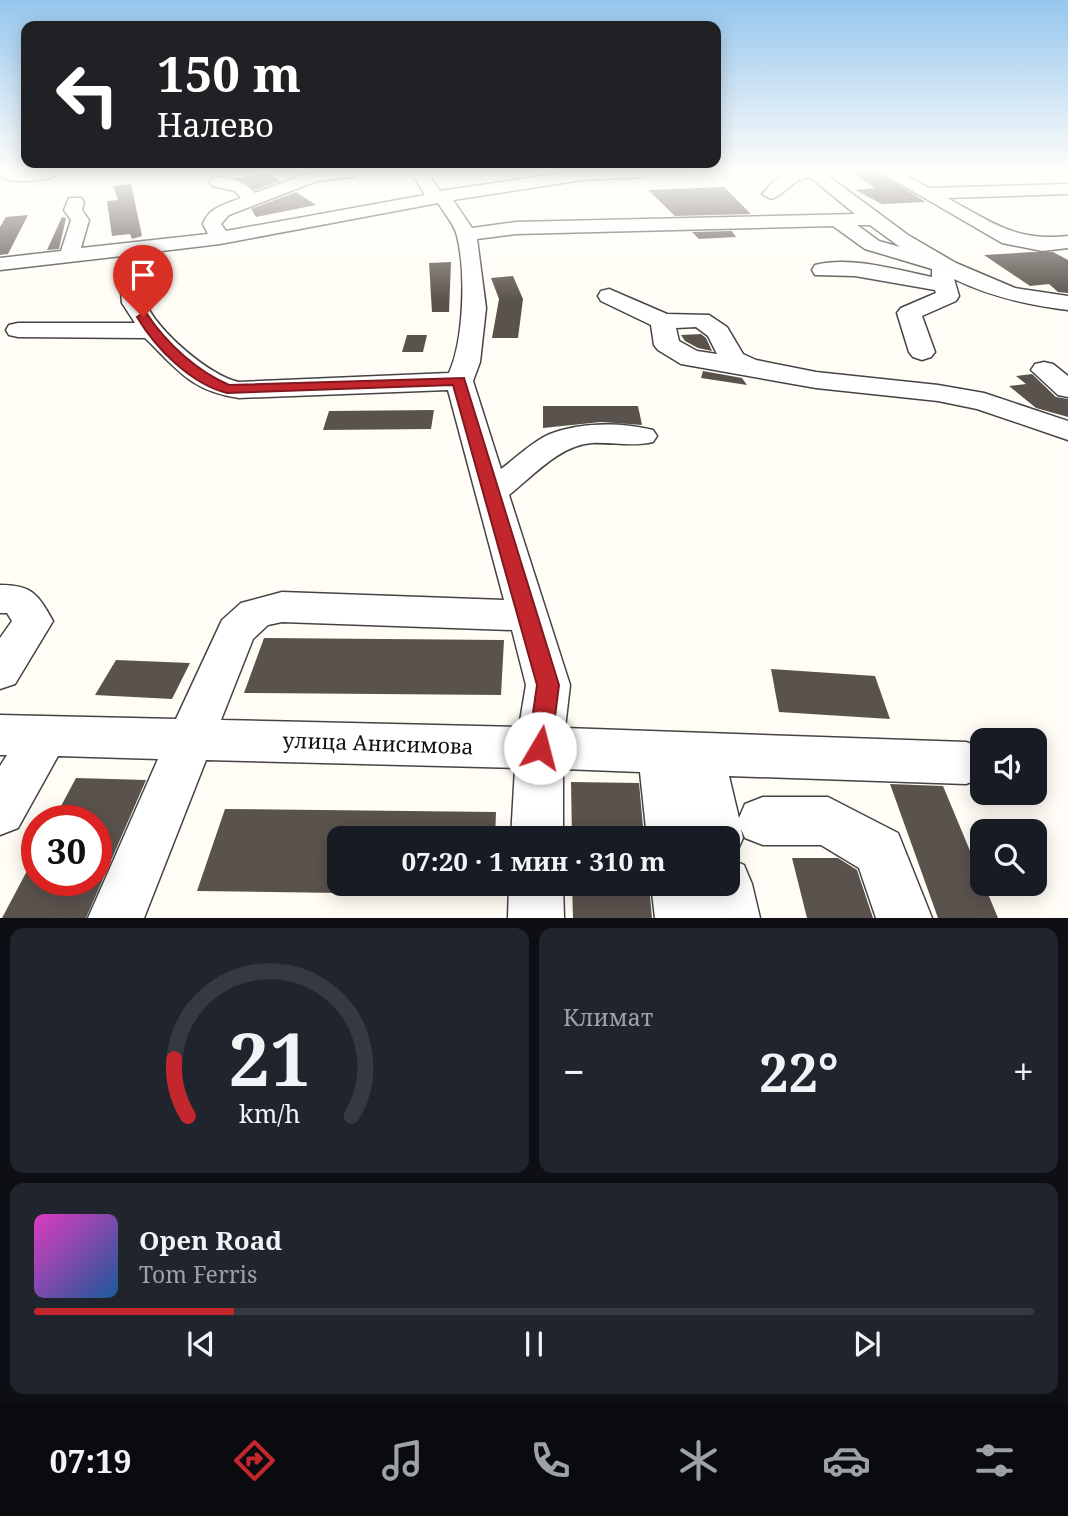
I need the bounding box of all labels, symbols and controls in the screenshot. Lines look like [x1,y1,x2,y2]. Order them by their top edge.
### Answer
text: 150 m [157,40,301,106]
icon: left [42,49,133,140]
text: Налево [157,103,274,146]
pin [113,245,173,317]
icon: arrive [124,256,162,294]
position arrow [503,711,577,785]
street label: улица Анисимова [282,726,474,760]
map controls [970,728,1047,896]
button: sound [970,728,1047,805]
speed limit sign: 30 [21,805,112,896]
button: search [970,819,1047,896]
text: 07:20 · 1 мин · 310 m [401,843,666,879]
text: Климат [563,1001,653,1033]
text: 21 [228,1009,311,1108]
text: 22° [759,1036,839,1107]
text: − [563,1045,585,1097]
text: + [1013,1045,1034,1097]
text: km/h [239,1096,300,1130]
text: Open Road [139,1222,282,1258]
text: Tom Ferris [139,1258,257,1290]
icon: previous [182,1325,220,1363]
icon: pause [515,1325,553,1363]
icon: next [848,1325,886,1363]
icon: directions [230,1436,279,1485]
icon: music [378,1436,427,1485]
icon: phone [526,1436,575,1485]
icon: climate [674,1436,723,1485]
icon: car [822,1436,871,1485]
icon: filters [970,1436,1019,1485]
text: 07:19 [49,1439,131,1482]

